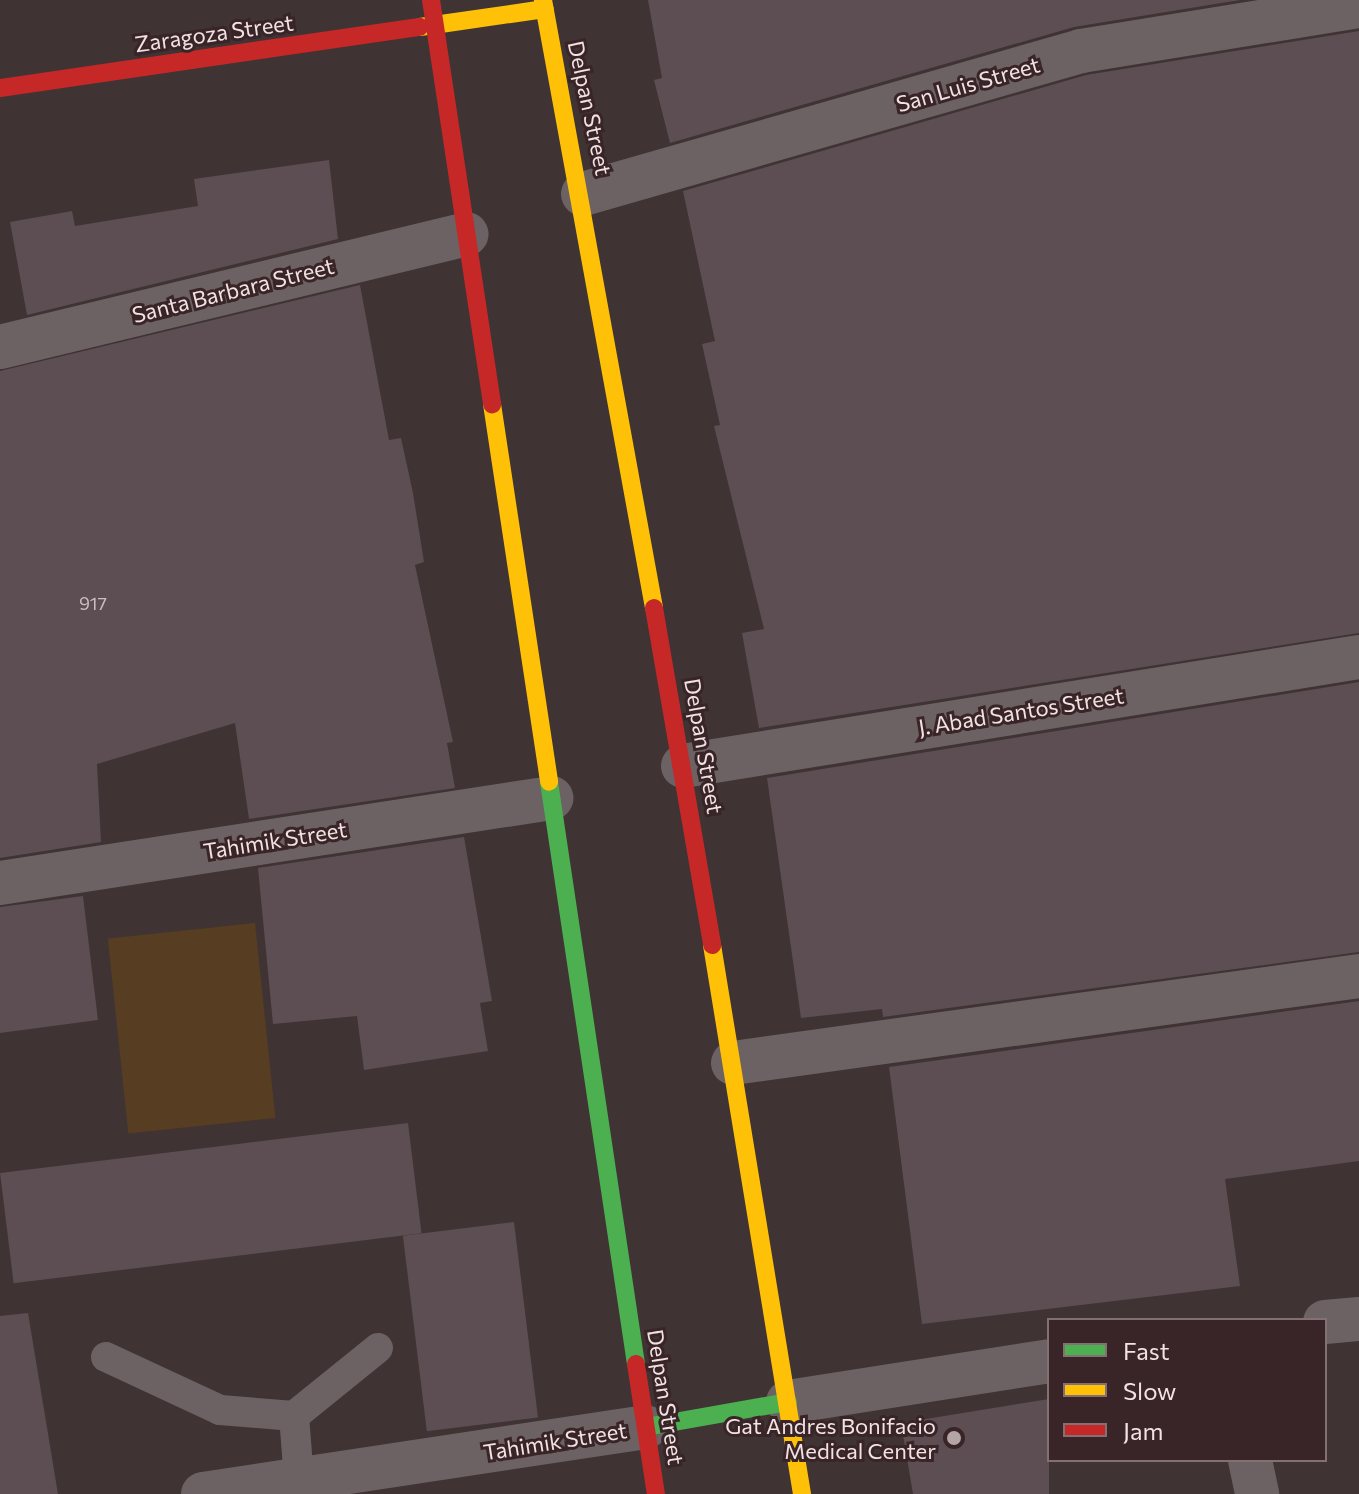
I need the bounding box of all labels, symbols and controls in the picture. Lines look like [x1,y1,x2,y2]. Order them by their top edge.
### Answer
street label: Zaragoza Street [133,9,295,57]
street label: Delpan Street [563,38,617,178]
street label: San Luis Street [893,51,1043,117]
street label: Santa Barbara Street [129,252,337,328]
house number: 917 [79,592,107,614]
street label: Delpan Street [679,676,729,816]
street label: J. Abad Santos Street [916,682,1126,740]
street label: Tahimik Street [201,816,349,864]
legend [1047,1318,1327,1462]
street label: Delpan Street [642,1327,690,1467]
text: Fast [1123,1336,1170,1365]
text: Slow [1123,1376,1176,1405]
place label: Gat Andres Bonifacio Medical Center [725,1412,936,1464]
text: Jam [1123,1416,1163,1445]
street label: Tahimik Street [481,1417,629,1465]
marker: Gat Andres Bonifacio Medical Center [943,1427,965,1449]

